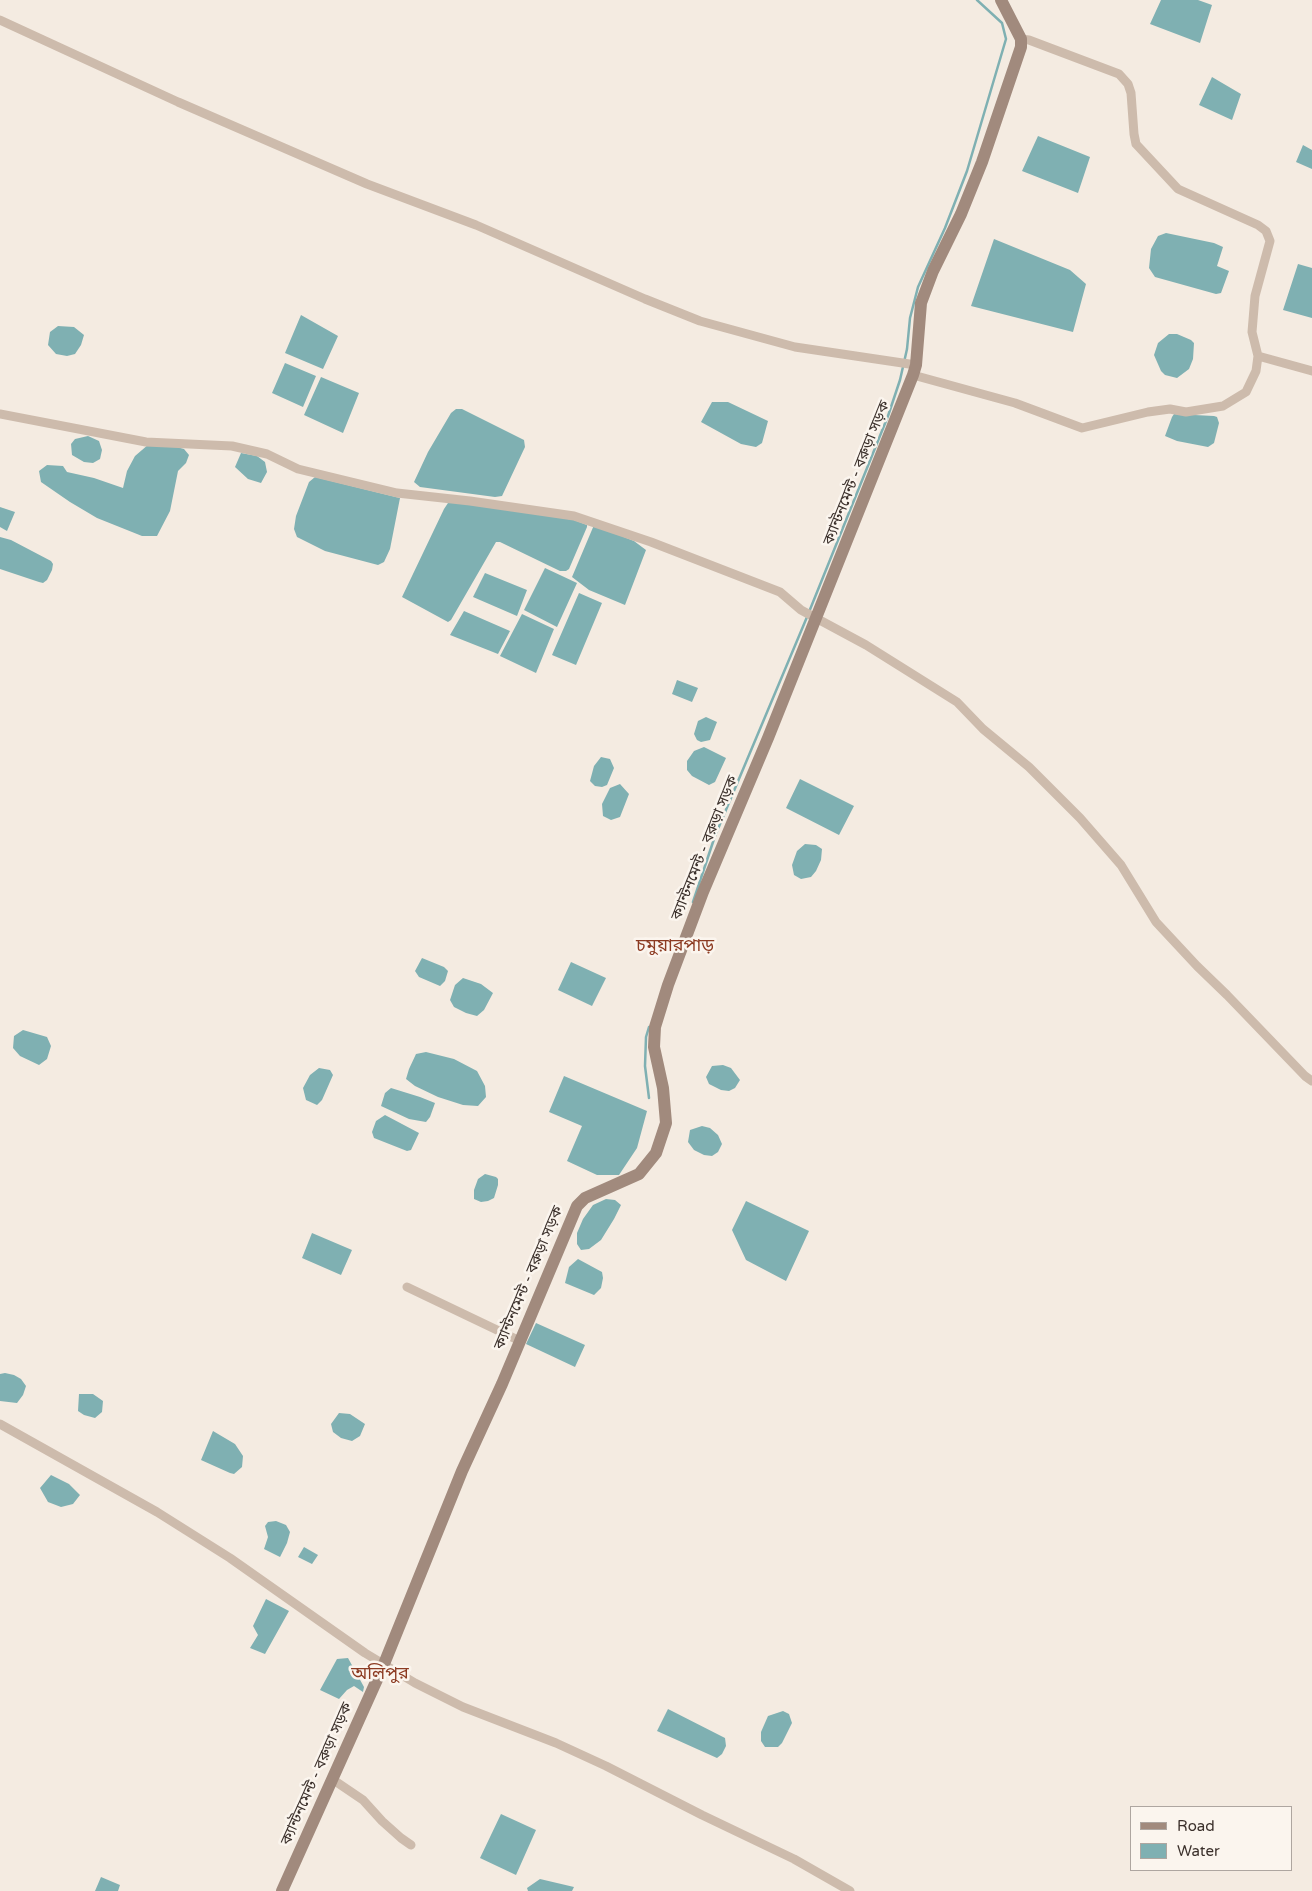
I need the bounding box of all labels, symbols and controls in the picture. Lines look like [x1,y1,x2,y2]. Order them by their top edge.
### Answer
street label: ক্যান্টনমেন্ট - বরুড়া সড়ক [820,398,894,548]
street label: ক্যান্টনমেন্ট - বরুড়া সড়ক [668,773,742,923]
district label: চমুয়ারপাড় [636,935,714,957]
street label: ক্যান্টনমেন্ট - বরুড়া সড়ক [491,1204,567,1352]
district label: অলিপুর [351,1663,409,1685]
street label: ক্যান্টনমেন্ট - বরুড়া সড়ক [277,1700,357,1848]
legend [1130,1806,1292,1871]
text: Road [1177,1817,1215,1835]
text: Water [1177,1842,1220,1860]

